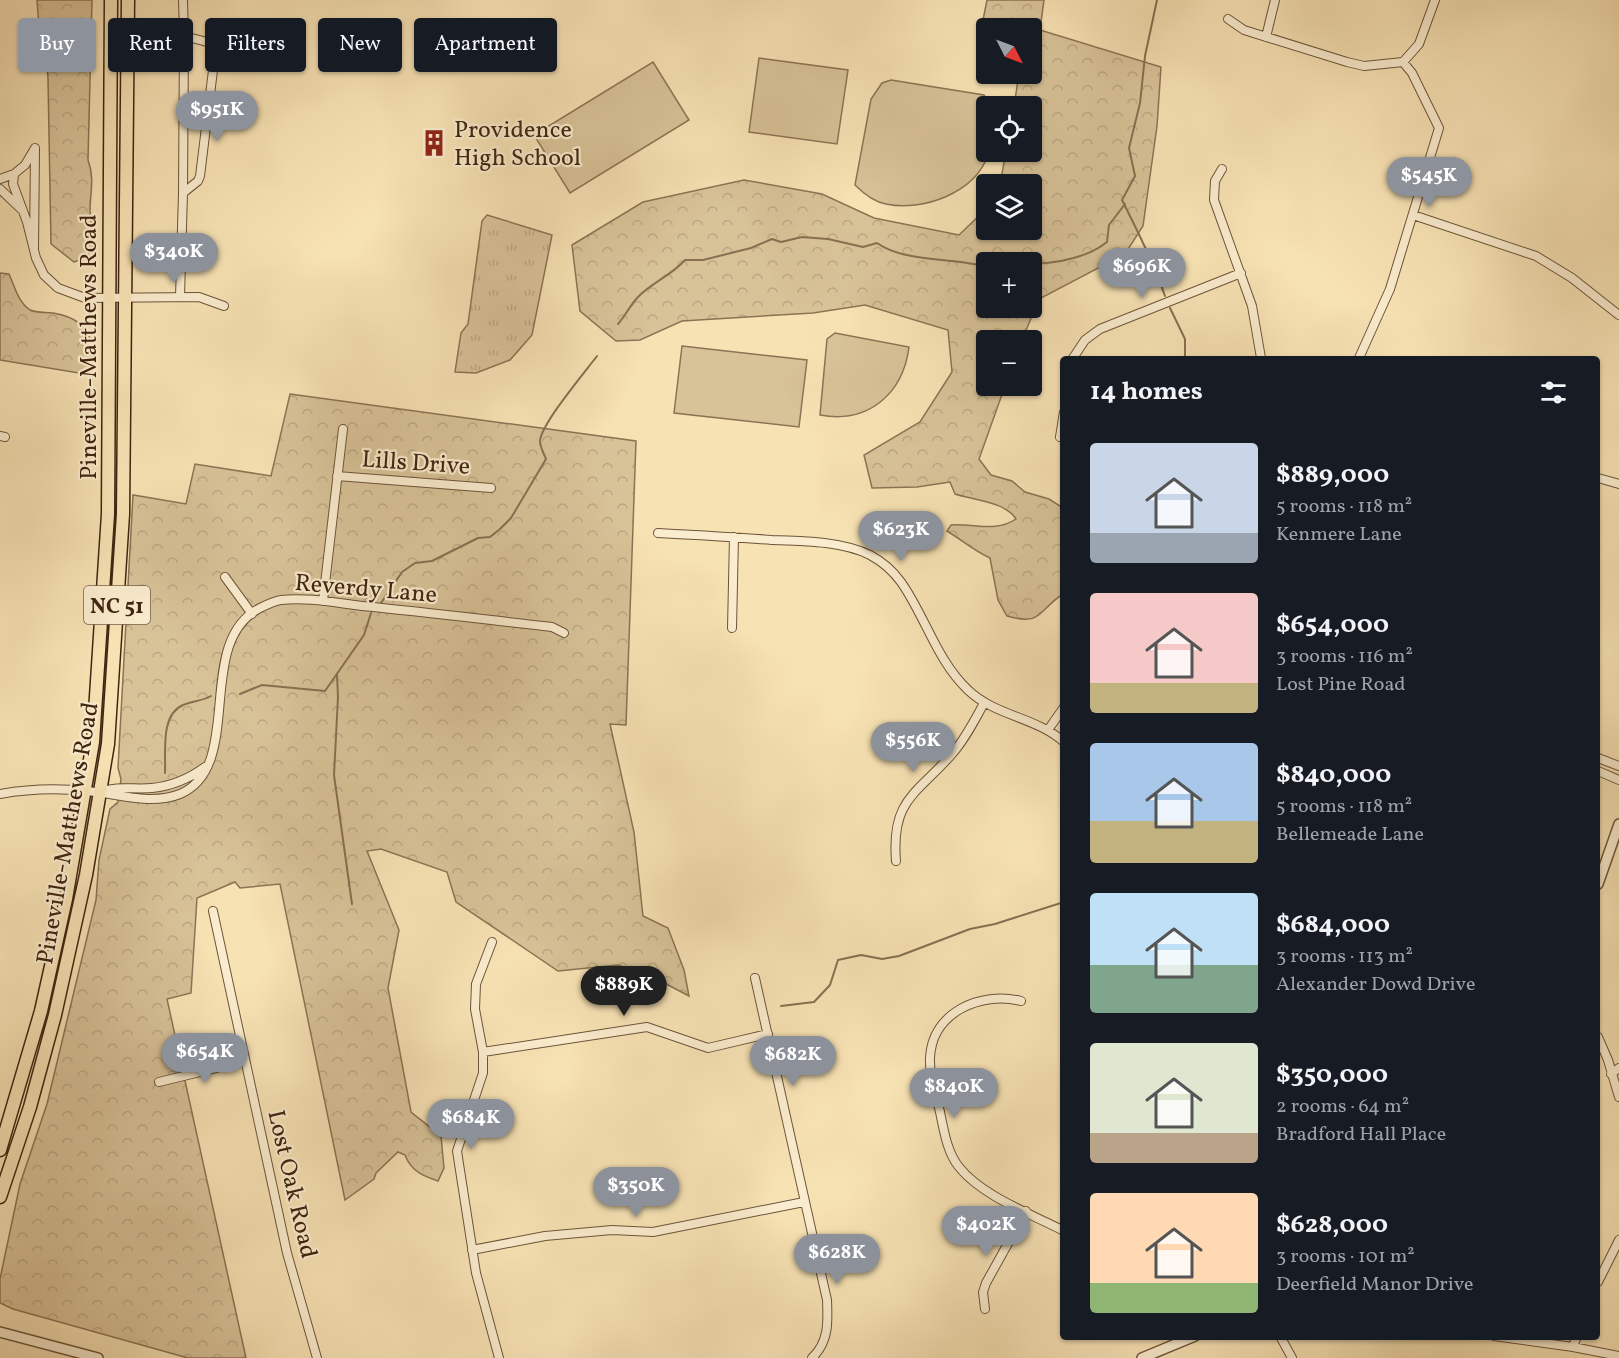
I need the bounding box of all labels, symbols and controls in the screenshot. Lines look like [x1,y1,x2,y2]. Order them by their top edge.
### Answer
chip: Buy [18,18,96,72]
chip: Rent [108,18,193,72]
chip: Filters [205,18,306,72]
chip: New [318,18,402,72]
chip: Apartment [414,18,557,72]
north arrow [976,18,1042,84]
map controls [976,18,1042,396]
pin: $951K [175,91,259,142]
text: $951K [190,96,244,124]
button: locate [976,96,1042,162]
place label: Providence High School [454,114,581,176]
building icon: Providence High School [419,128,449,158]
pin: $545K [1387,157,1471,208]
text: $545K [1401,162,1457,190]
button: layers [976,174,1042,240]
street label: Pineville-Matthews Road [73,214,107,480]
pin: $340K [132,233,216,284]
text: $340K [144,238,204,266]
pin: $696K [1100,248,1184,299]
button: + [976,252,1042,318]
text: $696K [1112,253,1172,281]
button: − [976,330,1042,396]
text: 14 homes [1090,374,1203,410]
icon: filters [1537,376,1570,409]
street label: Lills Drive [360,443,471,485]
text: $889,000 [1276,457,1389,493]
icon: home [1138,467,1210,539]
text: 5 rooms · 118 m² [1276,493,1412,521]
pin: $623K [859,511,943,562]
text: $623K [873,516,929,544]
text: Kenmere Lane [1276,521,1402,549]
street label: Reverdy Lane [293,567,438,613]
road number: NC 51 [84,586,150,624]
text: $654,000 [1276,607,1389,643]
icon: home [1138,617,1210,689]
text: 3 rooms · 116 m² [1276,643,1413,671]
text: Lost Pine Road [1276,671,1406,699]
street label: Pineville-Matthews Road [29,700,109,967]
pin: $556K [871,722,955,773]
text: $556K [885,727,941,755]
text: $840,000 [1276,757,1391,793]
icon: home [1138,767,1210,839]
text: 5 rooms · 118 m² [1276,793,1412,821]
text: Bellemeade Lane [1276,821,1424,849]
text: $684,000 [1276,907,1390,943]
icon: home [1138,917,1210,989]
text: 3 rooms · 113 m² [1276,943,1413,971]
pin: $889K [582,966,666,1017]
text: $889K [595,971,653,999]
text: Alexander Dowd Drive [1276,971,1475,999]
pin: $654K [163,1033,247,1084]
pin: $682K [751,1036,835,1087]
text: $654K [176,1038,234,1066]
text: $682K [764,1041,822,1069]
text: $350,000 [1276,1057,1388,1093]
icon: home [1138,1067,1210,1139]
pin: $840K [912,1068,996,1119]
text: $840K [924,1073,984,1101]
text: 2 rooms · 64 m² [1276,1093,1409,1121]
pin: $684K [429,1099,513,1150]
text: $684K [441,1104,501,1132]
street label: Lost Oak Road [257,1107,325,1262]
text: Bradford Hall Place [1276,1121,1446,1149]
pin: $350K [594,1167,678,1218]
text: $350K [607,1172,665,1200]
pin: $402K [944,1206,1028,1257]
text: $628,000 [1276,1207,1388,1243]
text: $402K [956,1211,1016,1239]
icon: home [1138,1217,1210,1289]
pin: $628K [795,1234,879,1285]
text: $628K [808,1239,866,1267]
text: 3 rooms · 101 m² [1276,1243,1415,1271]
text: Deerfield Manor Drive [1276,1271,1474,1299]

